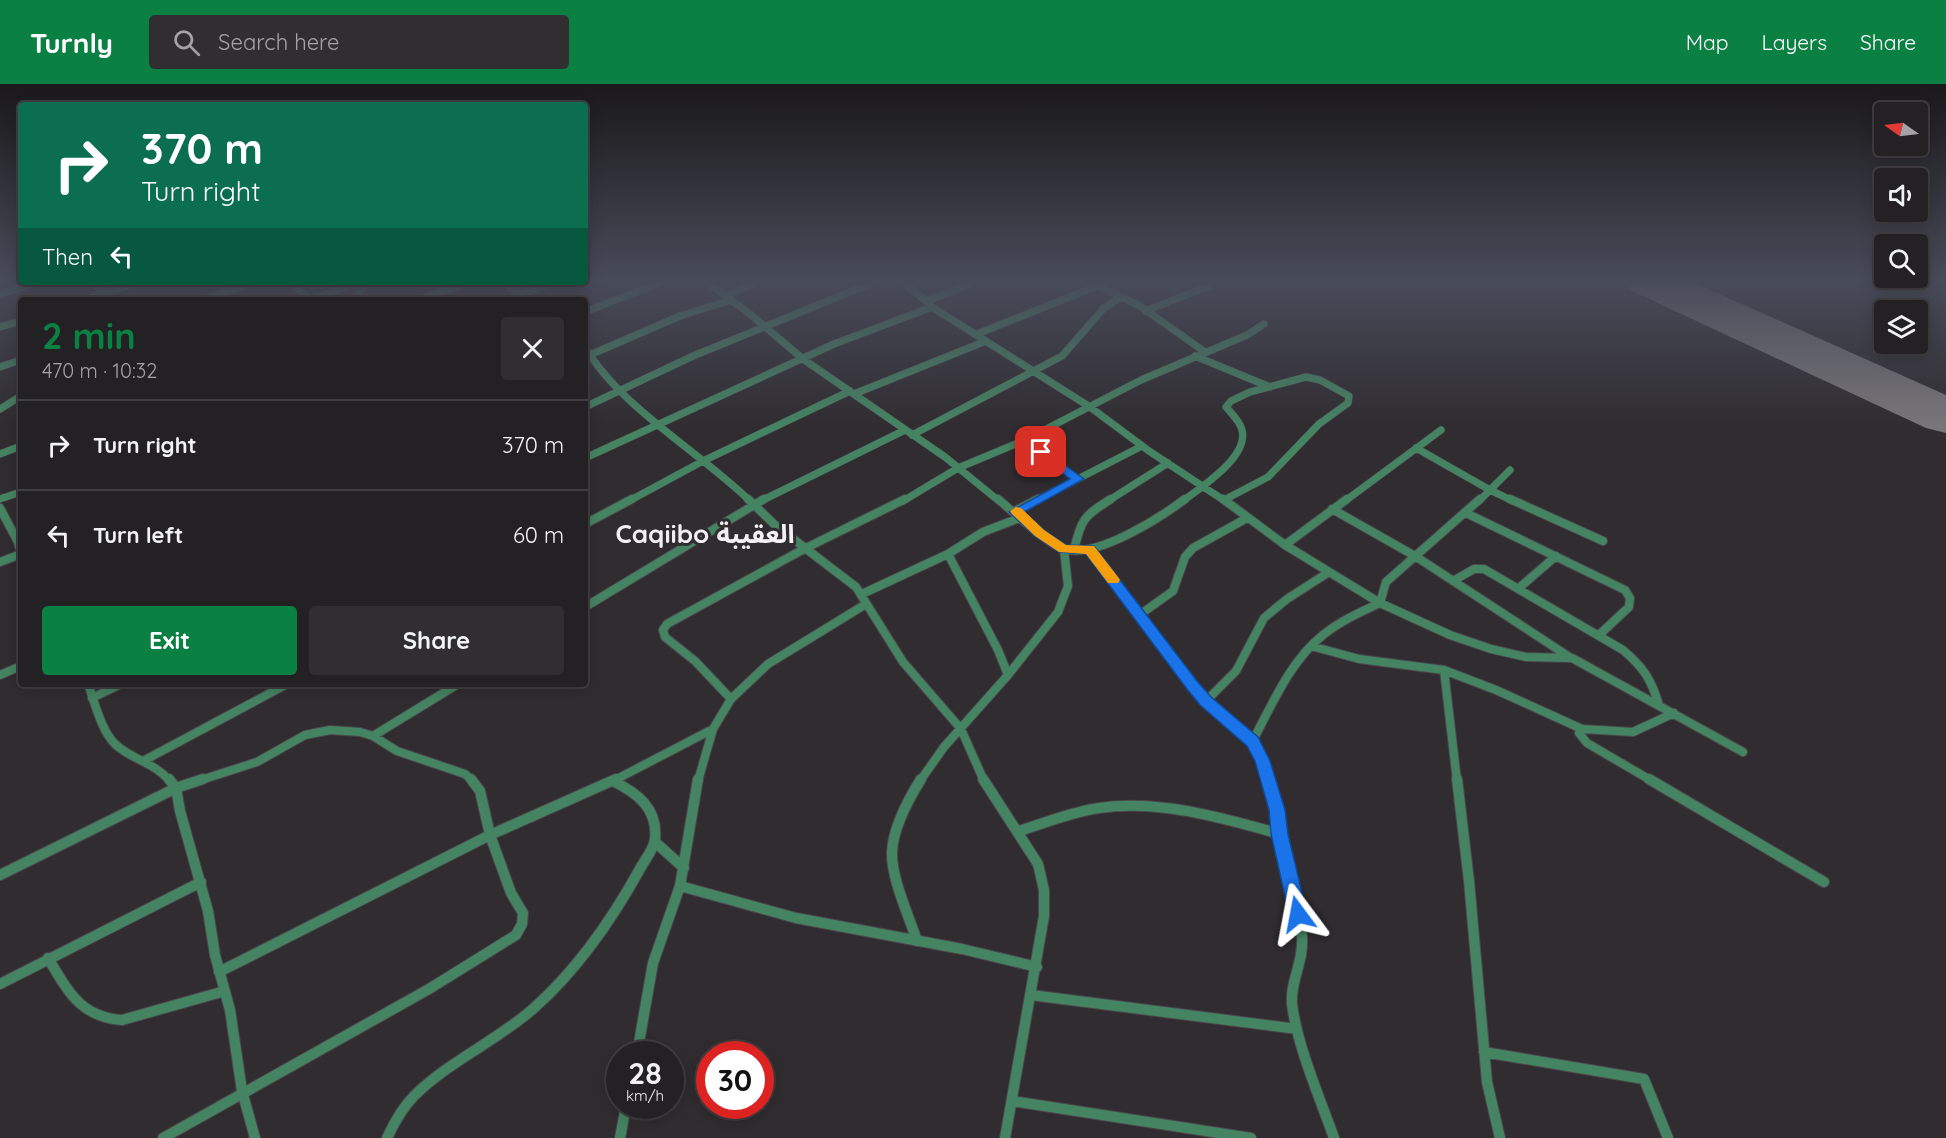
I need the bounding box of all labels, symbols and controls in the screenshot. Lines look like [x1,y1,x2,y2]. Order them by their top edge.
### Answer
search box [149,15,569,69]
text: Turnly [30,25,113,60]
icon: search [170,26,203,59]
text: Search here [218,28,339,56]
text: Map [1686,29,1729,55]
text: Layers [1762,29,1827,55]
text: Share [1860,29,1916,55]
north arrow [1874,102,1928,156]
map controls [1874,102,1928,354]
text: 370 m [141,122,263,175]
icon: right [42,126,120,204]
button: sound [1874,168,1928,222]
text: Turn right [141,174,260,208]
button: search [1874,234,1928,288]
icon: left [105,240,138,273]
text: Then [42,243,93,271]
button: layers [1874,300,1928,354]
text: 2 min [42,313,136,358]
button: close [501,317,564,380]
text: 470 m · 10:32 [42,358,157,383]
pin [1015,426,1066,477]
icon: right [42,429,75,462]
text: Turn right [93,431,197,459]
text: 370 m [502,431,564,459]
icon: arrive [1024,435,1057,468]
district label: Caqiibo العقيبة [615,517,795,550]
icon: left [42,519,75,552]
text: Turn left [93,521,183,549]
text: 60 m [513,521,564,549]
button: Exit [42,606,297,675]
button: Share [309,606,564,675]
position arrow [1266,882,1330,946]
speed limit sign: 30 [696,1041,774,1119]
text: 28 [628,1054,662,1092]
text: km/h [626,1086,664,1105]

